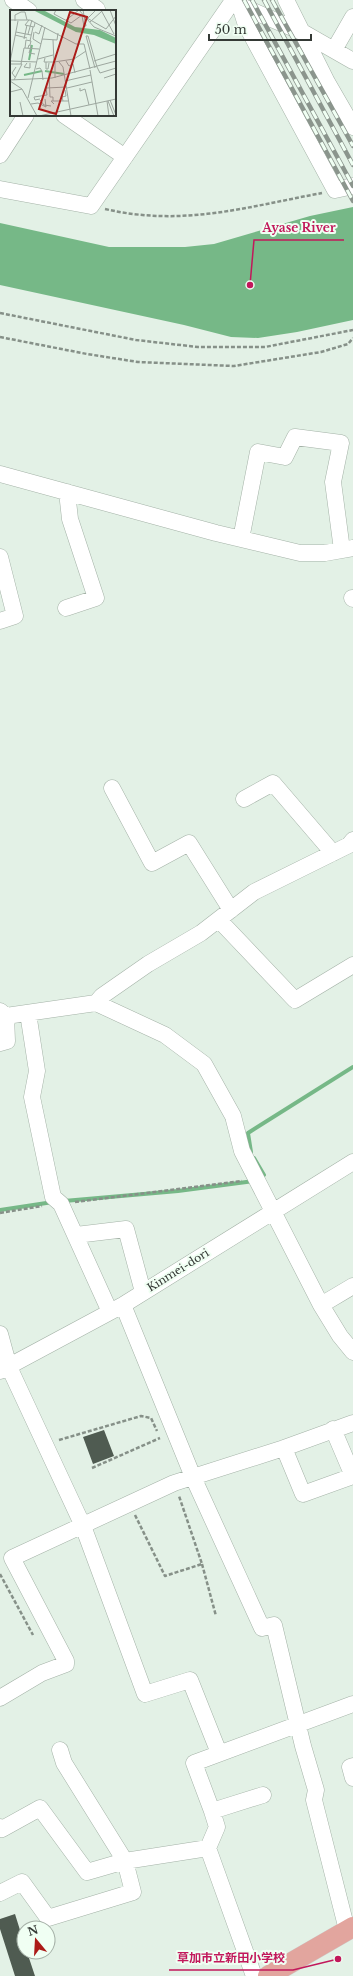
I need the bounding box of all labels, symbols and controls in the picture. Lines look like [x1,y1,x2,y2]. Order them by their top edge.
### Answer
inset map [10,10,116,116]
scale bar [209,16,311,42]
text: 50 m [215,22,247,37]
callout: Ayase River [254,216,344,240]
text: Ayase River [261,220,336,235]
street label: Kinmei-dori [144,1245,212,1295]
north arrow [16,1920,56,1960]
text: N [26,1922,41,1939]
callout: 草加市立新田小学校 [169,1946,293,1970]
text: 草加市立新田小学校 [177,1950,285,1965]

